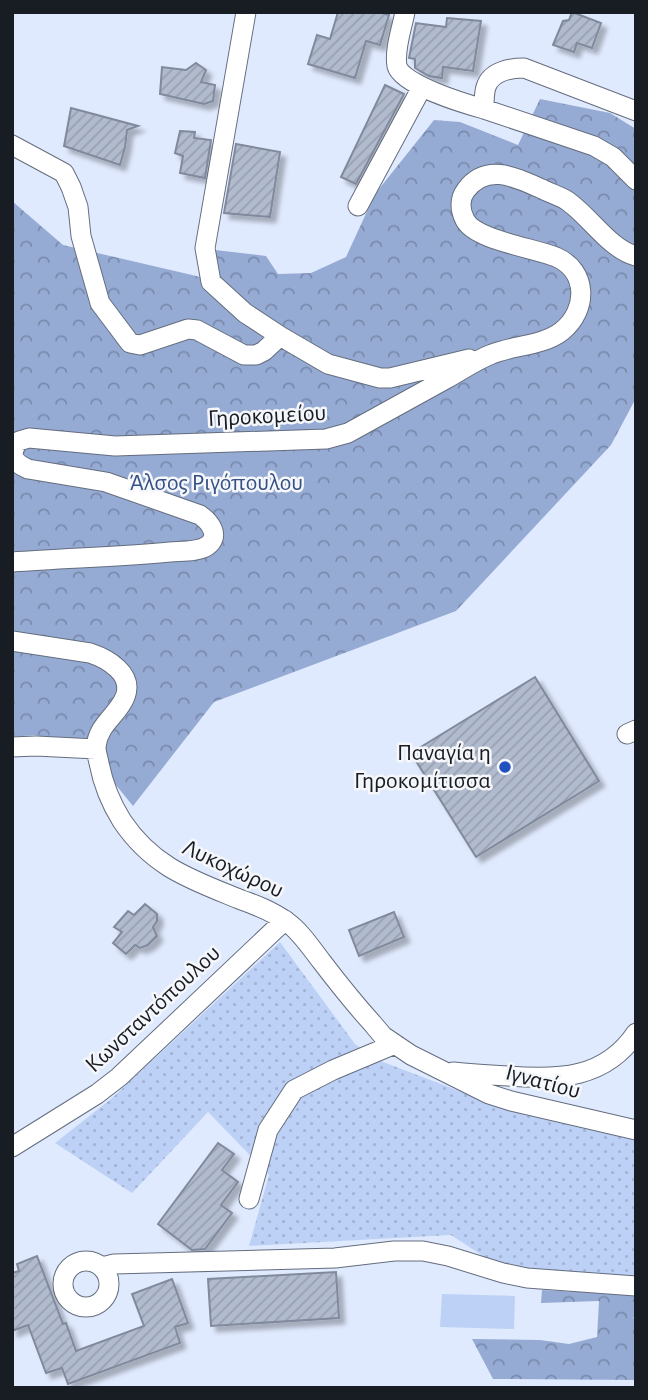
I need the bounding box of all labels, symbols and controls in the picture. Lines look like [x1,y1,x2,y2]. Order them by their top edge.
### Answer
street label: Γηροκομείου [207,401,327,431]
park label: Άλσος Ριγόπουλου [129,471,303,495]
place label: Παναγία η Γηροκομίτισσα [354,741,491,793]
marker: Παναγία η Γηροκομίτισσα [497,759,513,775]
street label: Λυκοχώρου [179,835,287,903]
street label: Κωνσταντόπουλου [81,941,225,1077]
street label: Ιγνατίου [503,1060,583,1104]

